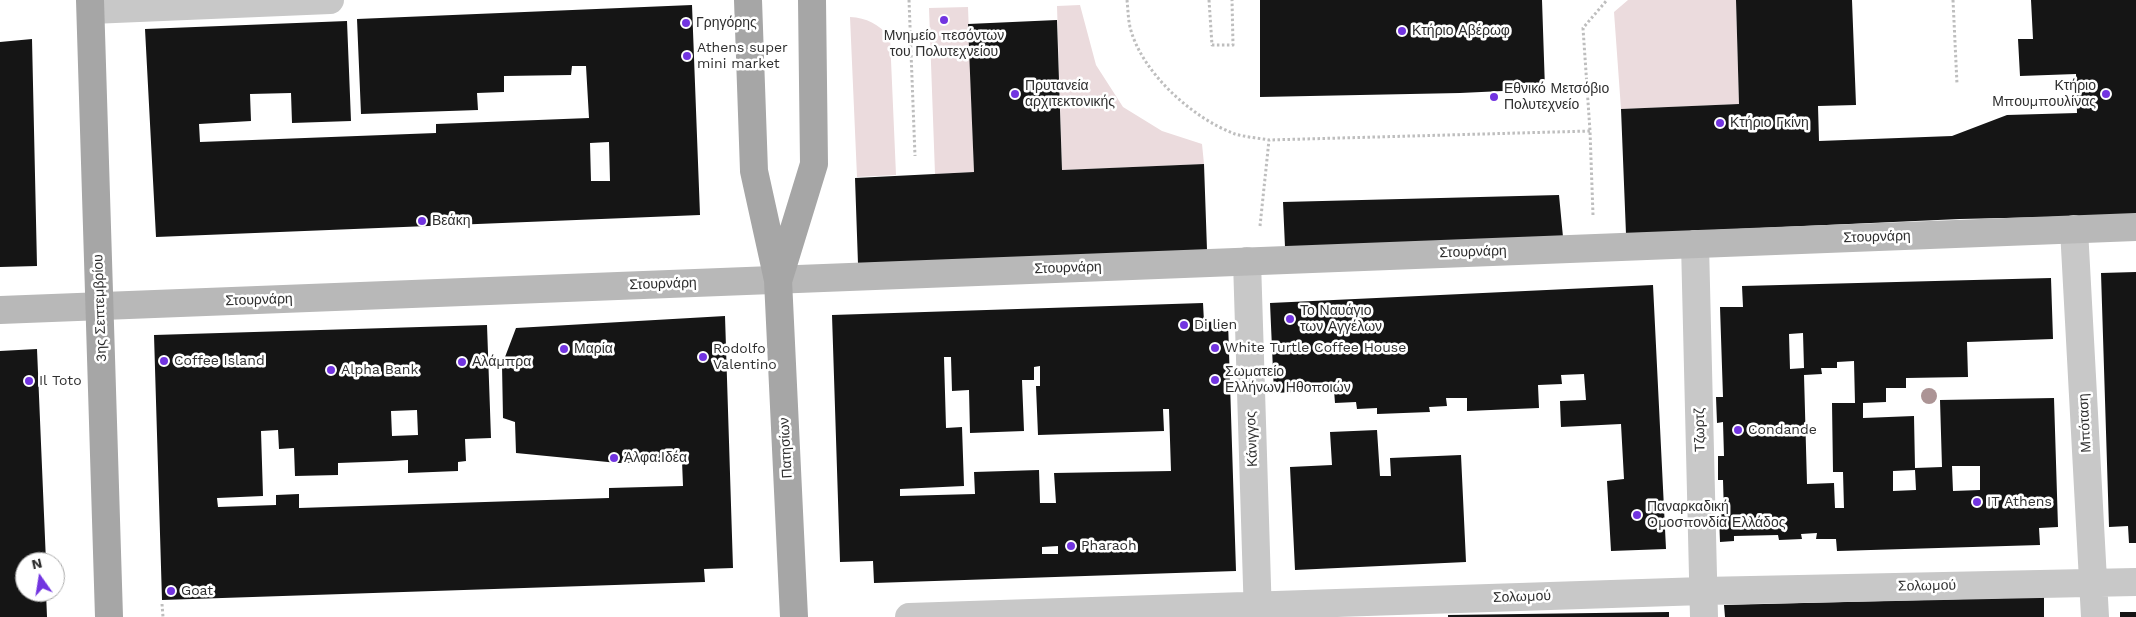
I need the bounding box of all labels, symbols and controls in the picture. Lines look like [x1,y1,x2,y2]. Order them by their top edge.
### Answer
marker: Μνημείο πεσόντων του Πολυτεχνείου [938,14,950,26]
place label: Γρηγόρης [696,15,757,31]
marker: Γρηγόρης [680,17,692,29]
place label: Κτήριο Αβέρωφ [1412,23,1510,39]
marker: Κτήριο Αβέρωφ [1396,25,1408,37]
place label: Μνημείο πεσόντων του Πολυτεχνείου [884,28,1004,60]
place label: Athens super mini market [697,40,788,72]
marker: Athens super mini market [681,50,693,62]
place label: Πρυτανεία αρχιτεκτονικής [1025,78,1115,110]
place label: Κτήριο Μπουμπουλίνας [1992,78,2096,110]
place label: Εθνικό Μετσόβιο Πολυτεχνείο [1504,81,1609,114]
marker: Πρυτανεία αρχιτεκτονικής [1009,88,1021,100]
marker: Κτήριο Μπουμπουλίνας [2100,88,2112,100]
marker: Εθνικό Μετσόβιο Πολυτεχνείο [1488,91,1500,103]
place label: Κτήριο Γκίνη [1730,115,1809,131]
marker: Κτήριο Γκίνη [1714,117,1726,129]
place label: Βεάκη [432,213,470,229]
marker: Βεάκη [416,215,428,227]
street label: Στουρνάρη [1843,227,1911,247]
street label: Στουρνάρη [1439,242,1507,262]
street label: 3ης Σεπτεμβρίου [90,254,110,362]
street label: Στουρνάρη [1034,258,1102,278]
street label: Στουρνάρη [629,274,697,294]
street label: Στουρνάρη [225,290,293,310]
place label: Το Ναυάγιο των Αγγέλων [1300,303,1382,336]
marker: Το Ναυάγιο των Αγγέλων [1284,313,1296,325]
place label: Di lien [1194,317,1237,333]
marker: Di lien [1178,319,1190,331]
place label: White Turtle Coffee House [1225,340,1406,356]
place label: Μαρία [574,341,613,357]
place label: Rodolfo Valentino [713,341,777,374]
marker: White Turtle Coffee House [1209,342,1221,354]
marker: Μαρία [558,343,570,355]
marker: Rodolfo Valentino [697,351,709,363]
place label: Coffee Island [174,353,265,369]
place label: Αλάμπρα [472,354,531,370]
marker: Coffee Island [158,355,170,367]
marker: Αλάμπρα [456,356,468,368]
place label: Alpha Bank [341,362,418,378]
marker: Alpha Bank [325,364,337,376]
place label: Σωματείο Ελλήνων Ηθοποιών [1225,364,1351,397]
place label: Il Toto [39,373,82,389]
marker: Σωματείο Ελλήνων Ηθοποιών [1209,374,1221,386]
marker: Il Toto [23,375,35,387]
street label: Μπόταση [2075,393,2095,453]
street label: Τζωρτζ [1691,408,1709,452]
street label: Κάνιγγος [1243,411,1261,467]
street label: Πατησίων [776,417,796,479]
place label: Condande [1748,422,1817,438]
marker: Condande [1732,424,1744,436]
place label: Άλφα.Ιδέα [624,450,687,466]
marker: Άλφα.Ιδέα [608,452,620,464]
place label: IT Athens [1987,494,2052,510]
marker: IT Athens [1971,496,1983,508]
place label: Παναρκαδική Ομοσπονδία Ελλάδος [1647,499,1785,532]
marker: Παναρκαδική Ομοσπονδία Ελλάδος [1631,509,1643,521]
place label: Pharaoh [1081,538,1137,554]
marker: Pharaoh [1065,540,1077,552]
north arrow [15,552,65,602]
text: N [30,554,44,572]
street label: Σολωμού [1898,577,1956,595]
place label: Goat [181,583,213,599]
marker: Goat [165,585,177,597]
street label: Σολωμού [1493,588,1551,606]

